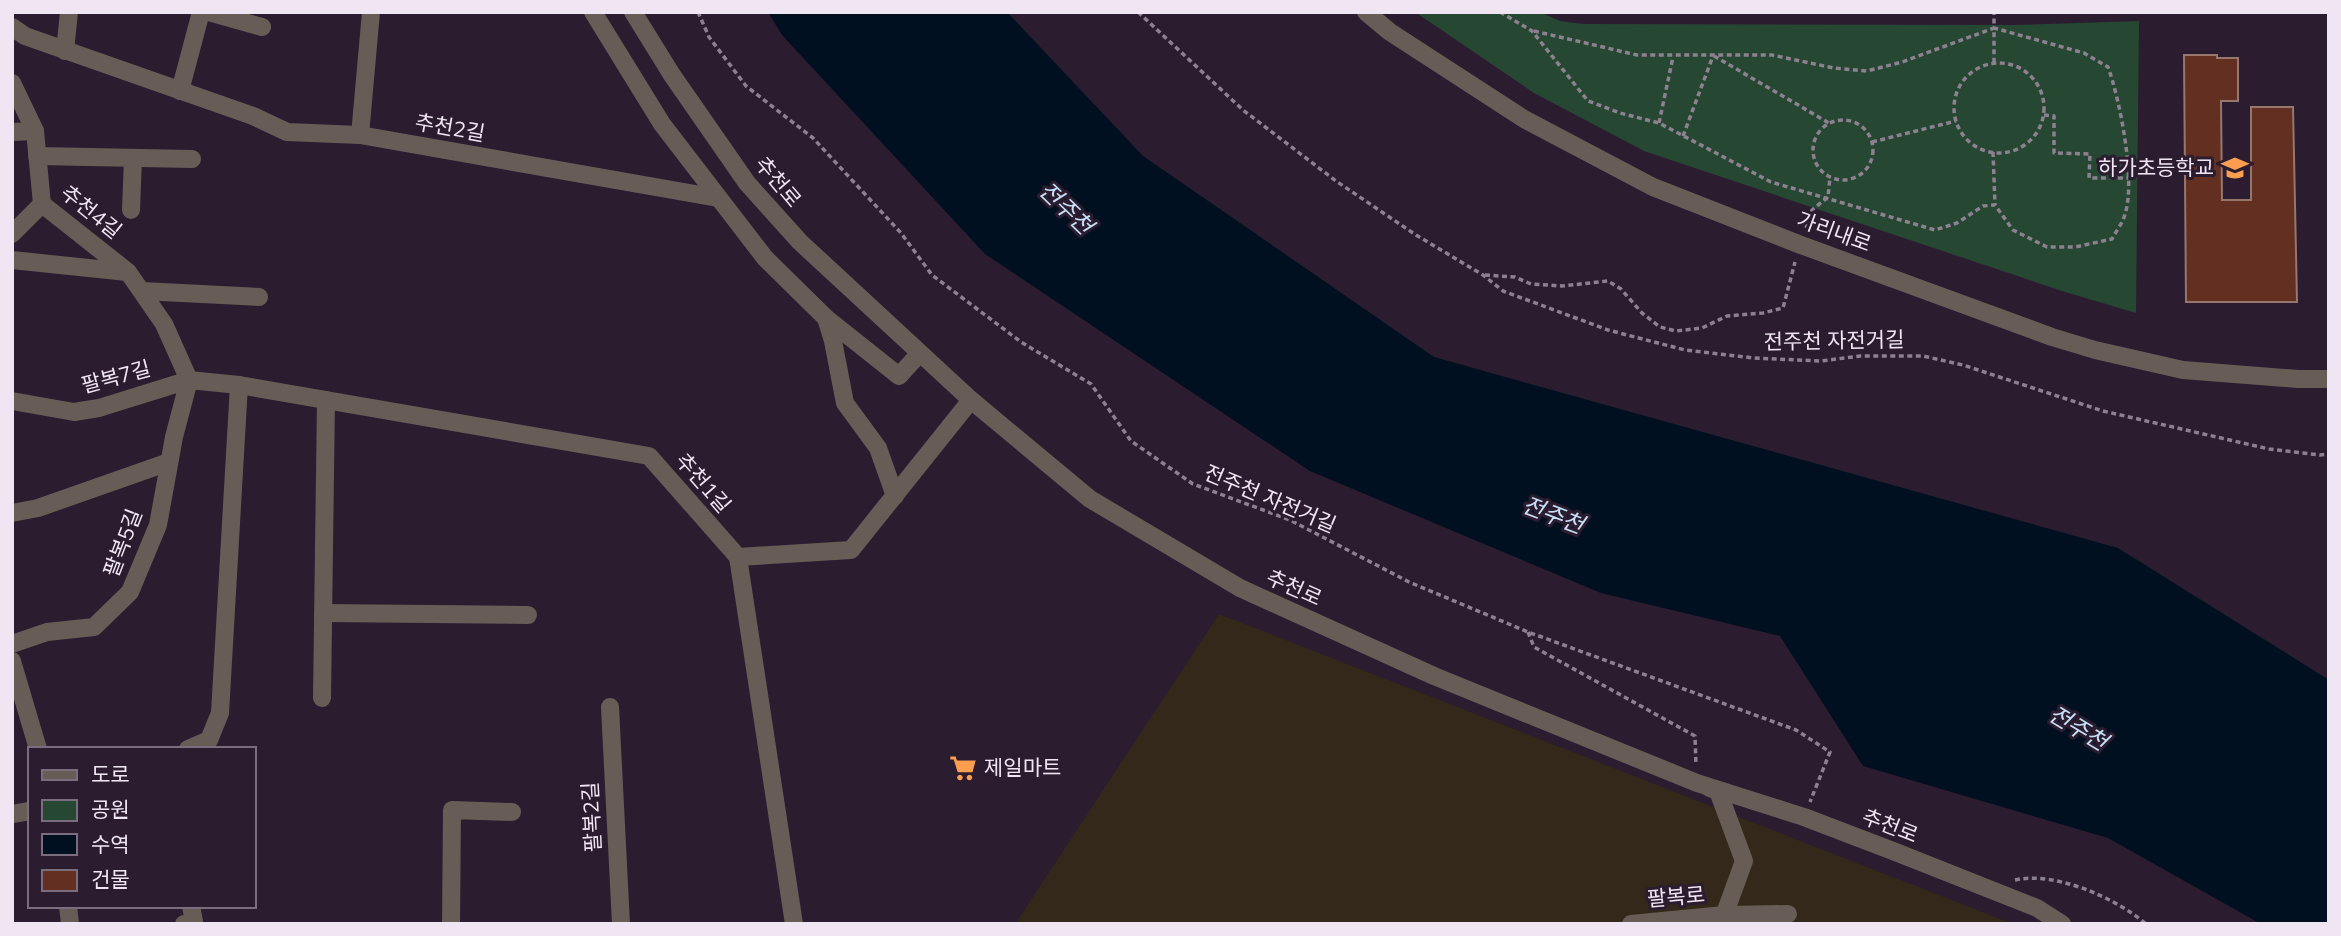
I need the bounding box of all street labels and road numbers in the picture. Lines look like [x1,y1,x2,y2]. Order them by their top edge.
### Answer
street label: 추천2길 [413,108,487,146]
street label: 추천로 [750,151,807,212]
street label: 추천4길 [56,179,127,244]
street label: 가리내로 [1794,206,1875,256]
street label: 전주천 자전거길 [1763,326,1905,354]
street label: 팔복7길 [78,354,153,398]
street label: 추천1길 [671,447,737,517]
street label: 전주천 자전거길 [1201,459,1340,538]
street label: 팔복5길 [97,505,147,580]
street label: 추천로 [1263,563,1326,611]
street label: 팔복2길 [576,781,606,853]
street label: 추천로 [1859,803,1922,848]
street label: 팔복로 [1646,881,1706,911]

